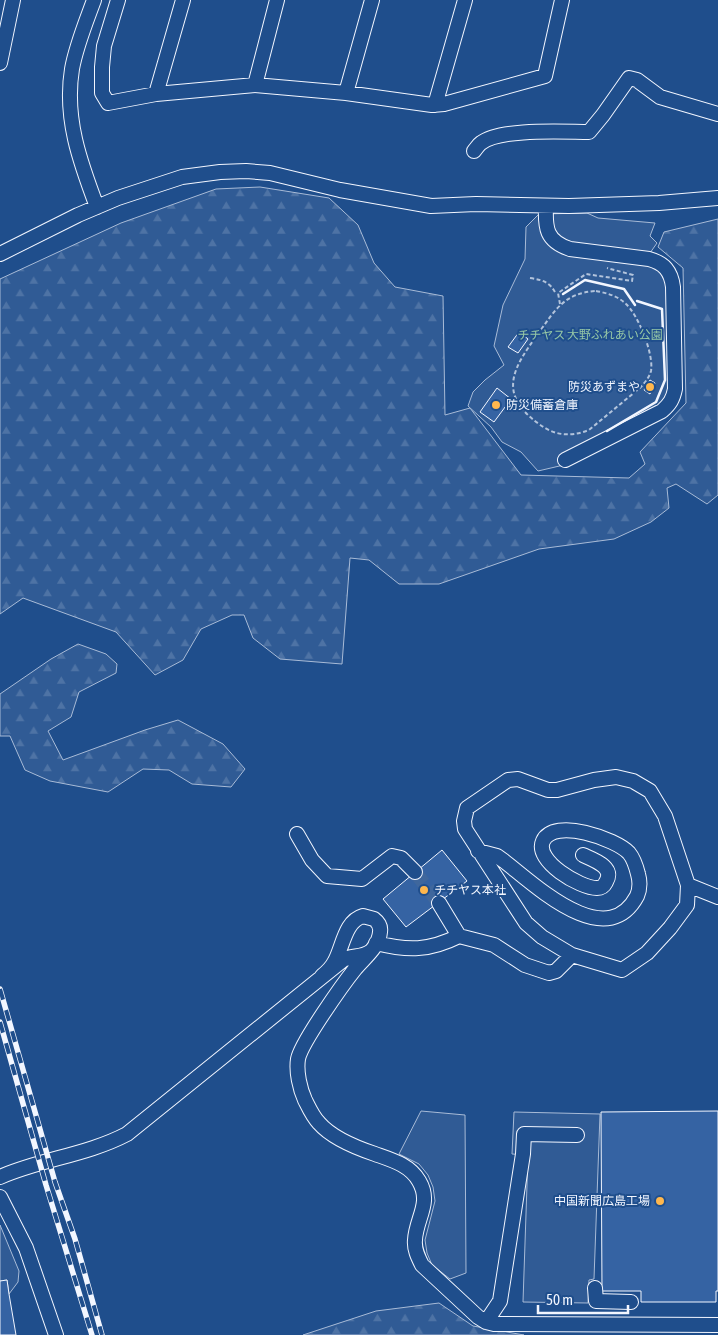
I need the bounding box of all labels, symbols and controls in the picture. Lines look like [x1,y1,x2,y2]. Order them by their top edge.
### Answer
park label: チチヤス 大野ふれあい公園 [517,328,663,342]
place label: 防災あずまや [568,380,640,394]
marker: 防災あずまや [644,381,656,393]
place label: 防災備蓄倉庫 [506,398,578,412]
marker: 防災備蓄倉庫 [490,399,502,411]
place label: チチヤス本社 [434,883,506,897]
marker: チチヤス本社 [418,884,430,896]
place label: 中国新聞広島工場 [554,1194,650,1208]
marker: 中国新聞広島工場 [654,1195,666,1207]
scale bar [538,1282,628,1314]
text: 50 m [546,1291,573,1308]

